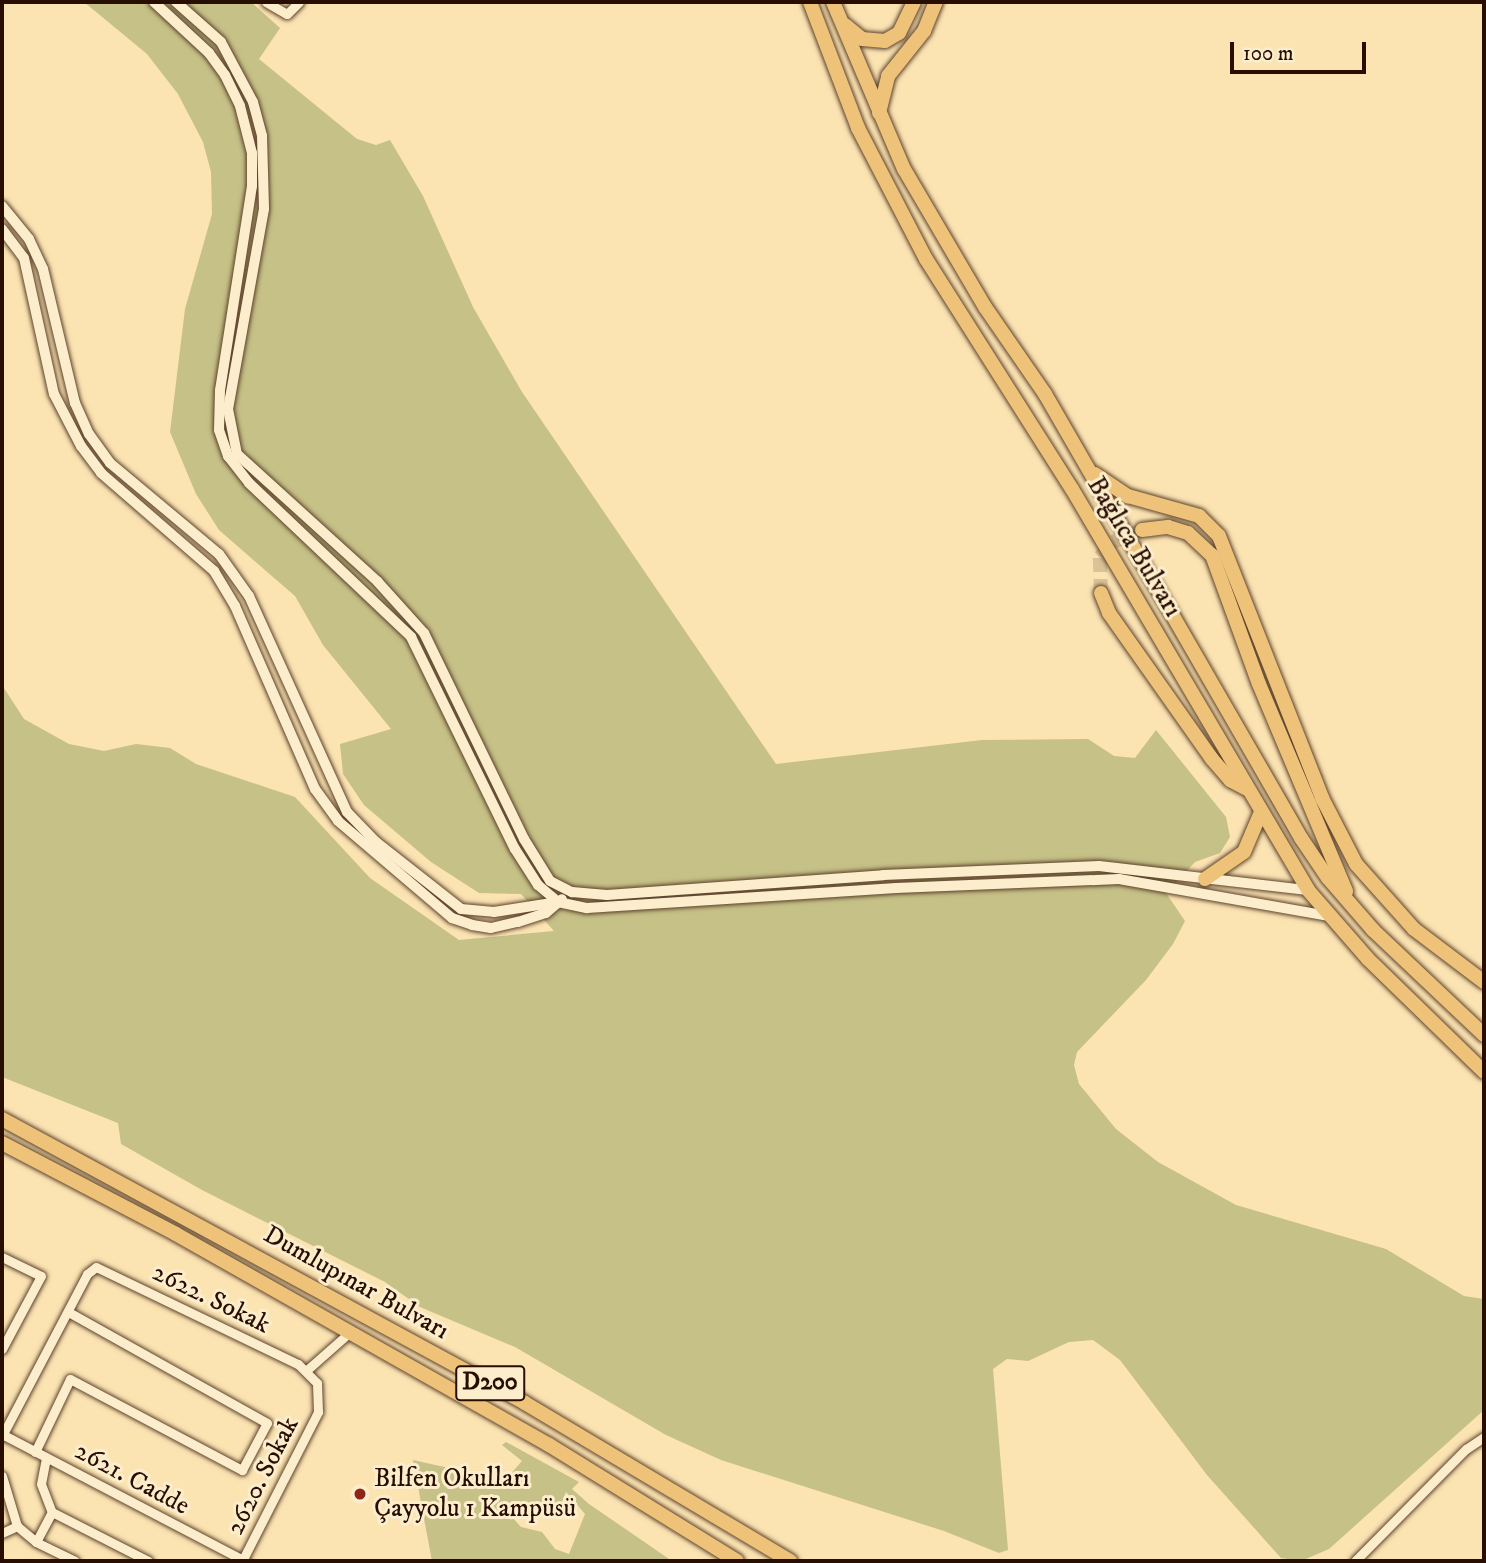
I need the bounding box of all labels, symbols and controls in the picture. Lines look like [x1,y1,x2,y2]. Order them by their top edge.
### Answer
scale bar [1234,28,1370,72]
text: 100 m [1243,41,1294,67]
street label: Bağlıca Bulvarı [1080,471,1188,623]
street label: Dumlupınar Bulvarı [258,1219,454,1347]
street label: 2622. Sokak [147,1257,275,1341]
road number: D200 [455,1363,525,1404]
street label: 2620. Sokak [220,1412,306,1540]
street label: 2621. Cadde [69,1436,195,1522]
place label: Bilfen Okulları Çayyolu 1 Kampüsü [374,1463,576,1524]
marker: Bilfen Okulları Çayyolu 1 Kampüsü [352,1486,368,1502]

